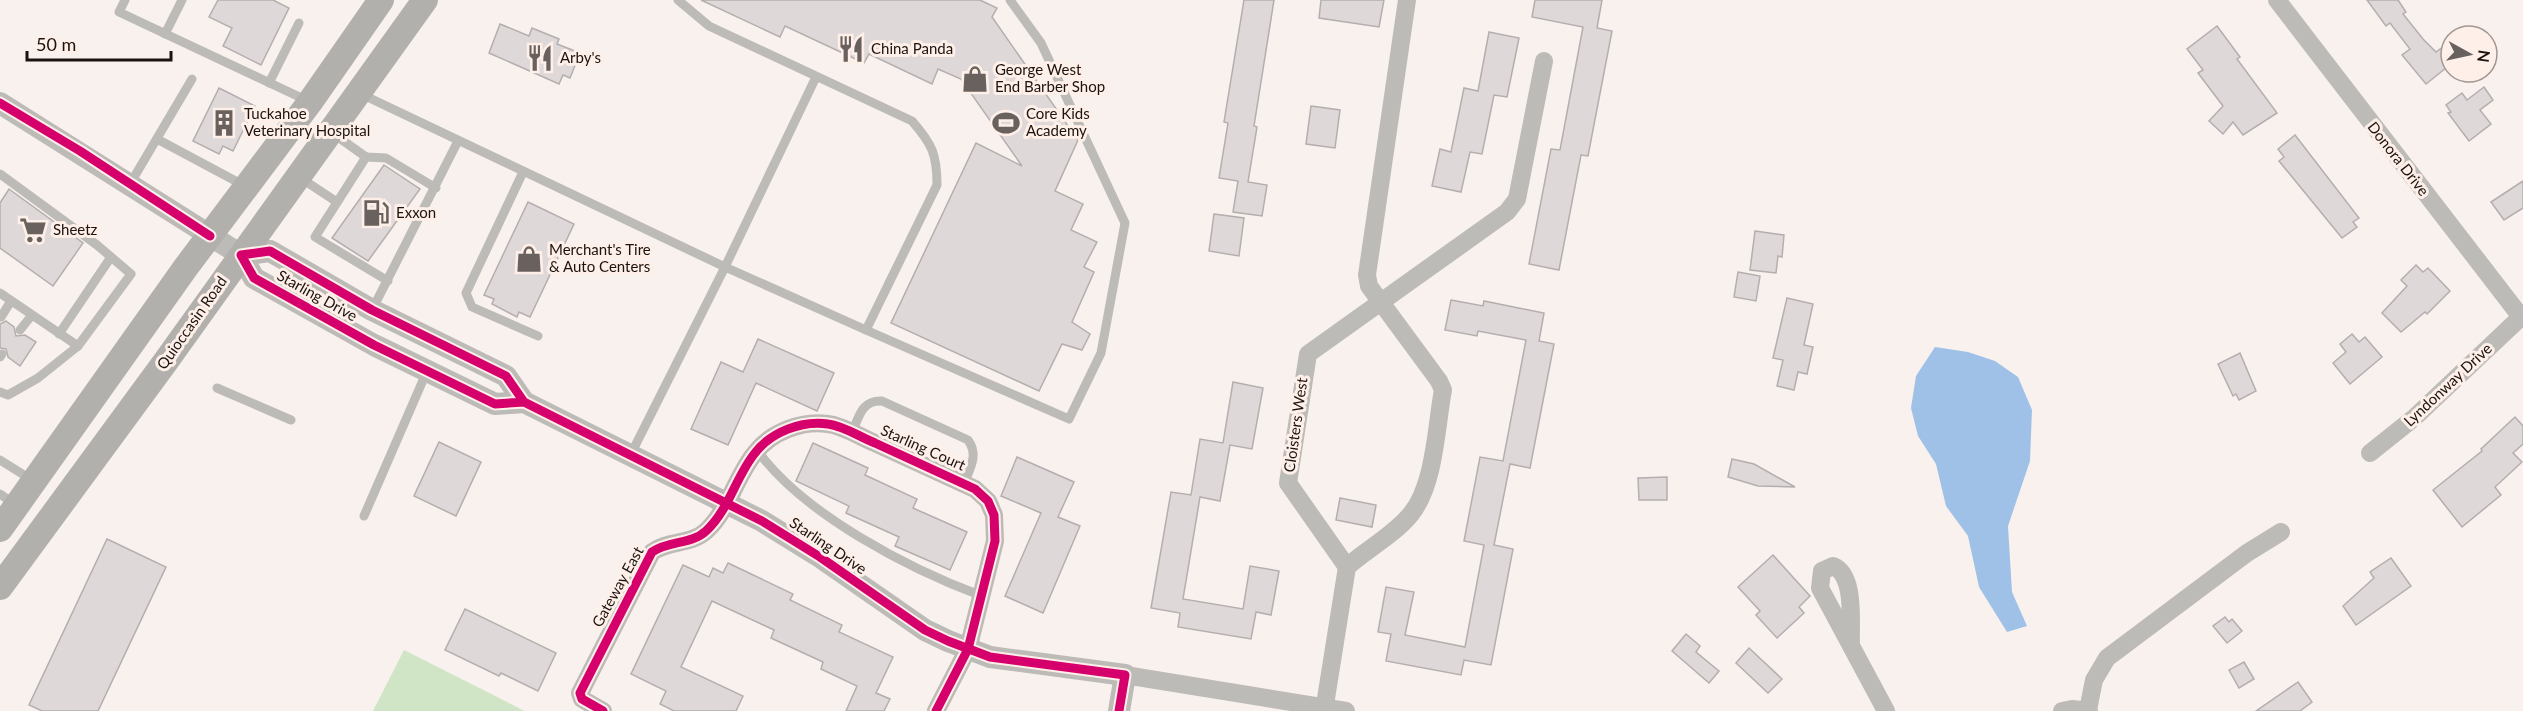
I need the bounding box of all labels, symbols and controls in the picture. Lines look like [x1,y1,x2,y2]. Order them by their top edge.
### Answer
scale bar [27,24,171,62]
north arrow [2439,24,2499,84]
text: 50 m [36,33,76,55]
restaurant icon: China Panda [836,34,866,64]
place label: China Panda [871,39,953,57]
restaurant icon: Arby's [525,43,555,73]
place label: Arby's [560,48,601,66]
text: N [2474,49,2495,64]
place label: George West End Barber Shop [995,60,1105,95]
shop icon: George West End Barber Shop [960,64,990,94]
place label: Tuckahoe Veterinary Hospital [244,104,370,139]
place label: Core Kids Academy [1026,104,1090,139]
building icon: Tuckahoe Veterinary Hospital [209,108,239,138]
sports icon: Core Kids Academy [991,108,1021,138]
street label: Donora Drive [2364,118,2433,199]
fuel station icon: Exxon [361,198,391,228]
place label: Exxon [396,203,436,221]
supermarket icon: Sheetz [18,215,48,245]
place label: Sheetz [53,220,98,238]
place label: Merchant's Tire & Auto Centers [549,240,651,275]
shop icon: Merchant's Tire & Auto Centers [514,244,544,274]
street label: Starling Drive [274,266,361,325]
street label: Quioccasin Road [152,272,230,372]
street label: Lyndonway Drive [2400,339,2495,430]
street label: Cloisters West [1279,376,1311,473]
street label: Starling Court [878,420,969,474]
street label: Starling Drive [787,513,871,578]
street label: Gateway East [588,542,647,630]

